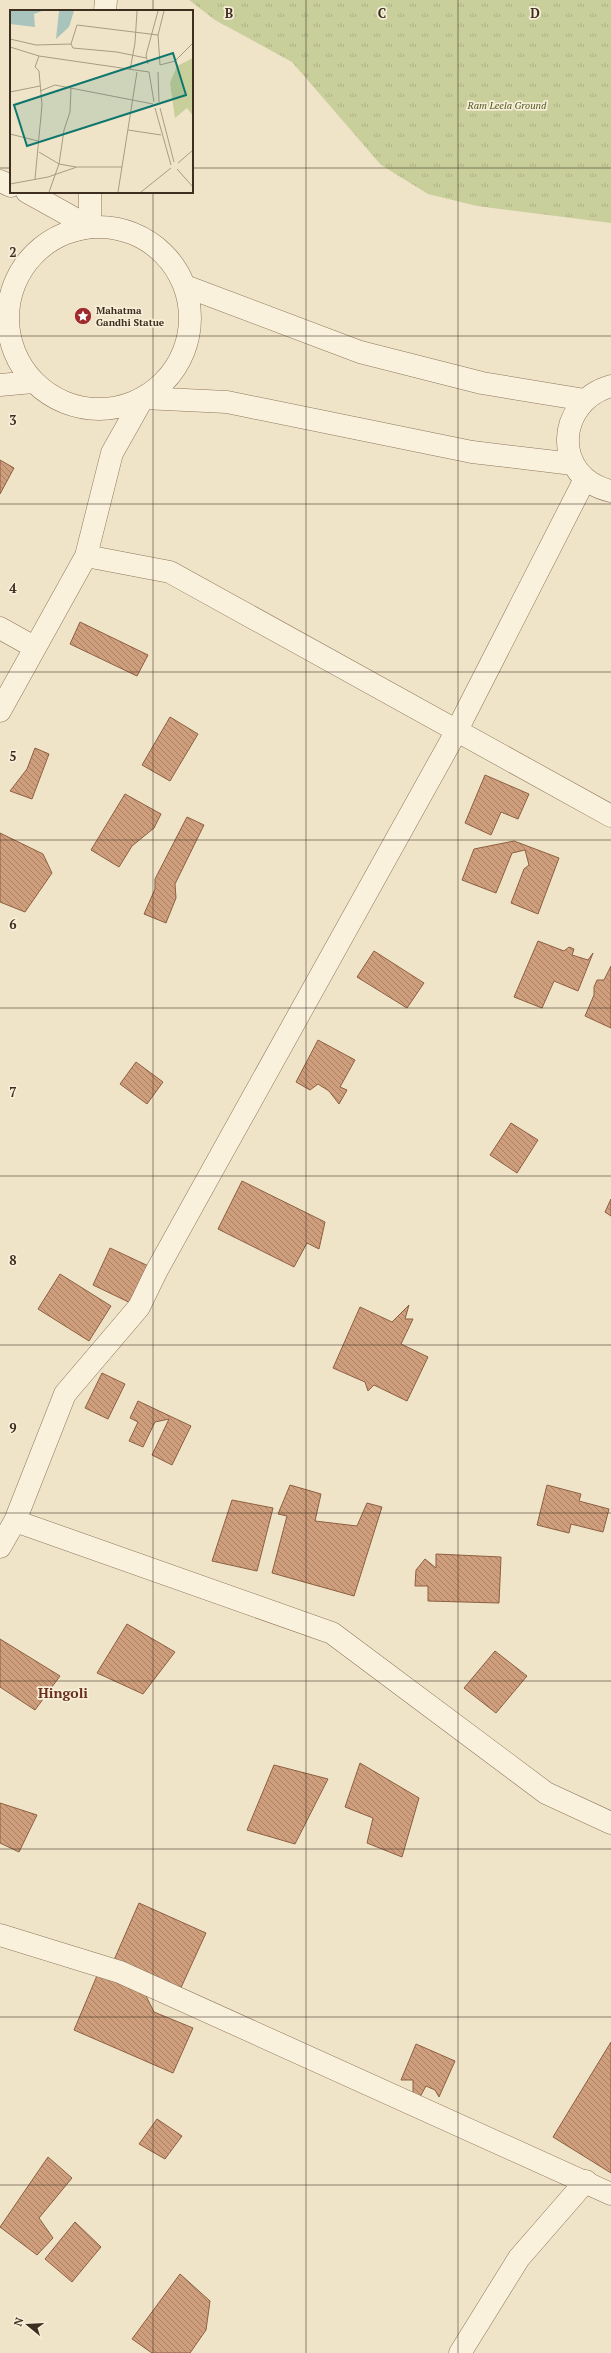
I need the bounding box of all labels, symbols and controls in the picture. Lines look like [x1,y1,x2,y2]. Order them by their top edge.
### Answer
text: B [225,4,233,22]
text: C [378,4,386,22]
text: D [530,4,540,22]
inset map [10,10,193,193]
park label: Ram Leela Ground [467,99,547,112]
text: 2 [9,243,17,261]
place label: Mahatma Gandhi Statue [96,304,165,329]
place icon: Mahatma Gandhi Statue [73,306,93,326]
text: 3 [9,411,17,429]
text: 4 [9,579,17,597]
text: 5 [9,747,17,765]
text: 6 [9,915,17,933]
text: 7 [9,1083,17,1101]
text: 8 [9,1251,17,1269]
text: 9 [9,1419,17,1437]
district label: Hingoli [38,1683,88,1702]
north arrow [8,2305,48,2345]
text: N [11,2315,27,2328]

